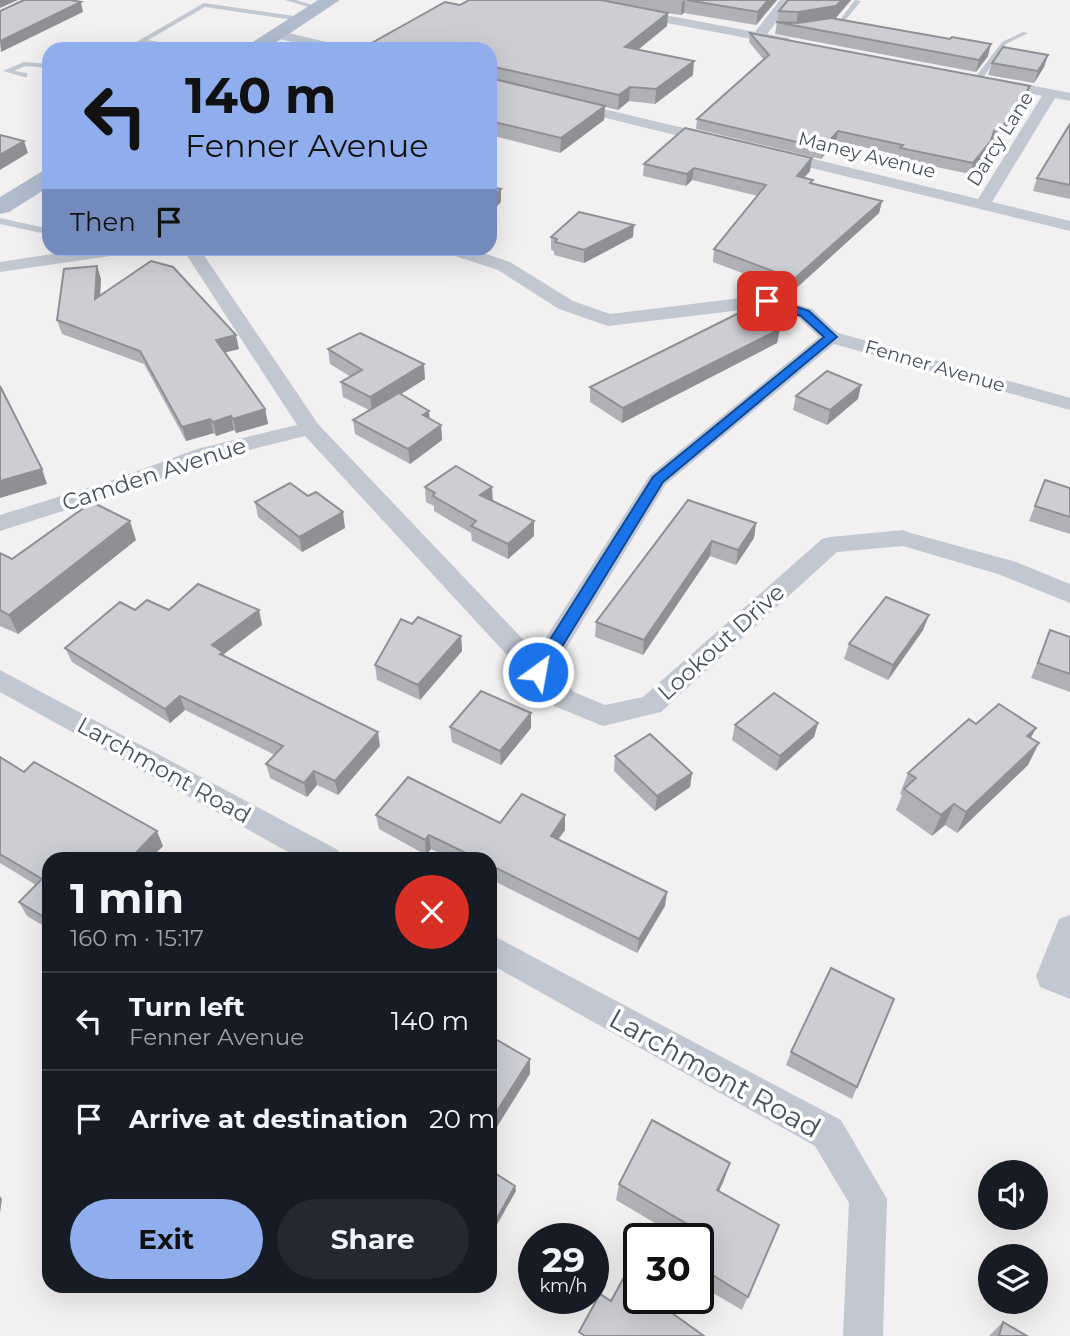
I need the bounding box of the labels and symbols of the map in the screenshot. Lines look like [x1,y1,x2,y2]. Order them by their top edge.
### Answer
street label: Darcy Lane [962,88,1038,190]
street label: Maney Avenue [796,127,938,183]
pin [737,271,797,331]
street label: Fenner Avenue [862,335,1008,397]
street label: Camden Avenue [58,431,250,517]
street label: Lookout Drive [652,578,790,706]
position arrow [501,635,575,709]
street label: Larchmont Road [72,711,256,829]
street label: Larchmont Road [603,1001,827,1145]
speed limit sign: 30 [623,1223,714,1314]

